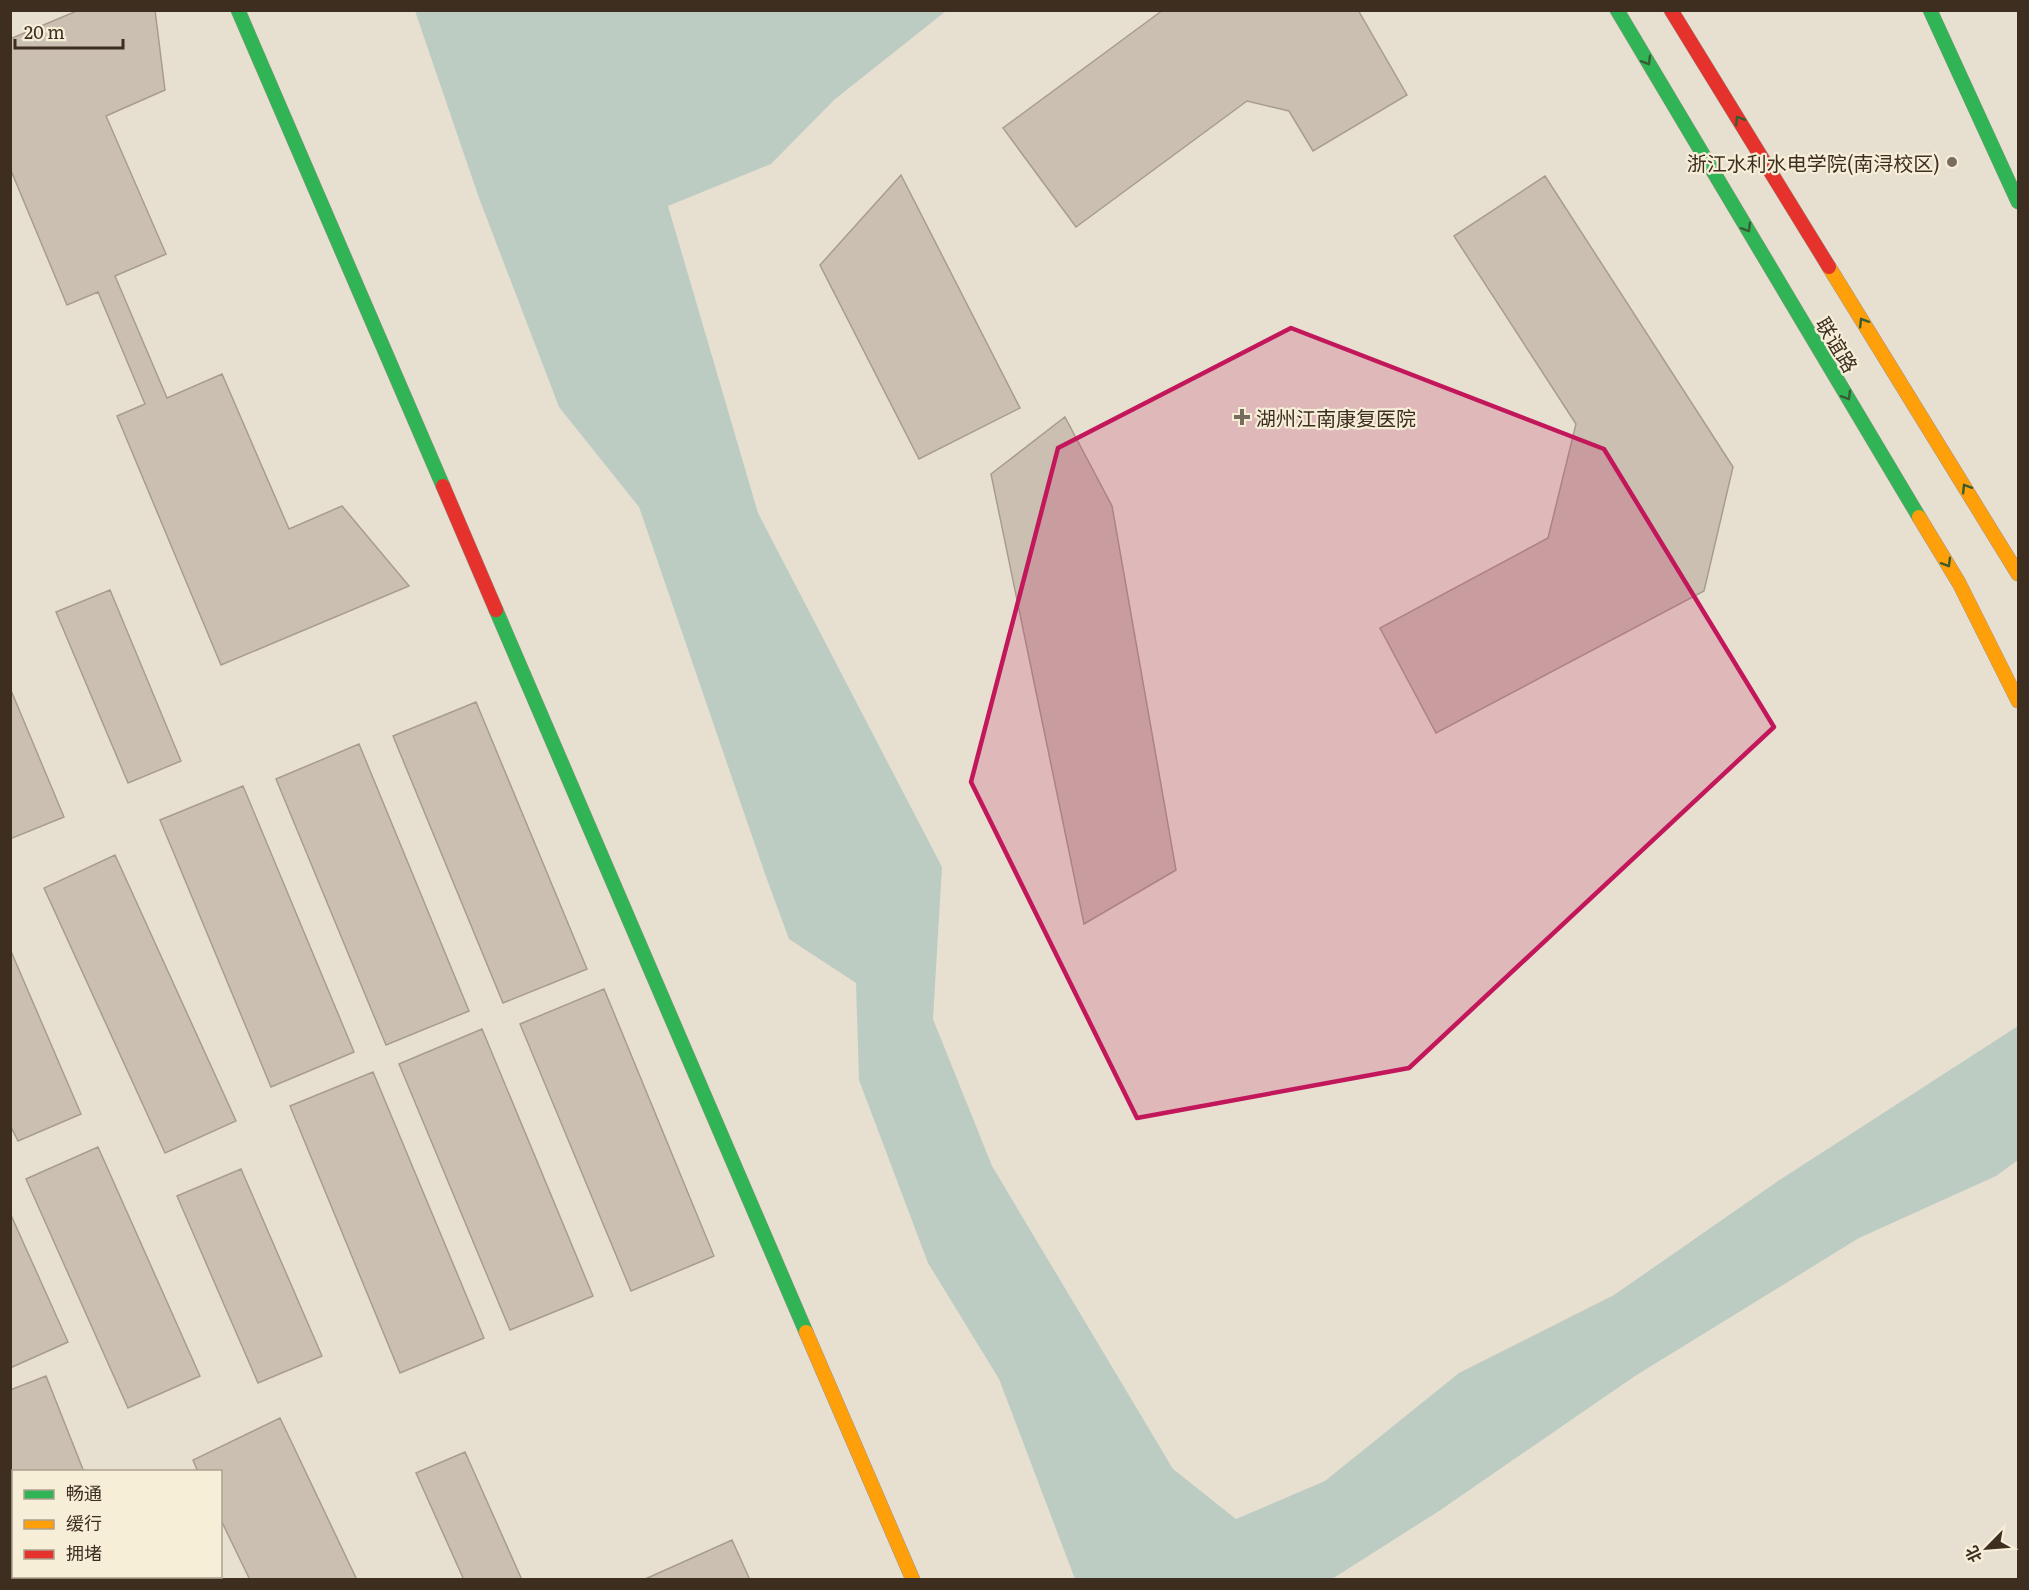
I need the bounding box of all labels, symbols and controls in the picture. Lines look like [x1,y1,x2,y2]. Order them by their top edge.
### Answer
scale bar [15,12,123,50]
text: 20 m [24,18,65,45]
one-way arrow [1640,55,1651,65]
one-way arrow [1735,116,1747,126]
place label: 浙江水利水电学院(南浔校区) [1687,147,1940,177]
marker: 浙江水利水电学院(南浔校区) [1945,155,1959,169]
one-way arrow [1740,222,1751,232]
street label: 联谊路 [1810,311,1866,377]
one-way arrow [1859,318,1871,328]
one-way arrow [1839,390,1851,400]
place label: 湖州江南康复医院 [1256,402,1416,432]
marker: 湖州江南康复医院 [1233,408,1251,426]
one-way arrow [1961,484,1973,494]
one-way arrow [1939,557,1951,567]
legend [12,1470,222,1578]
text: 畅通 [66,1479,102,1506]
text: 缓行 [66,1509,102,1536]
north arrow [1957,1518,2017,1578]
text: 拥堵 [66,1539,102,1566]
text: 北 [1958,1542,1987,1567]

